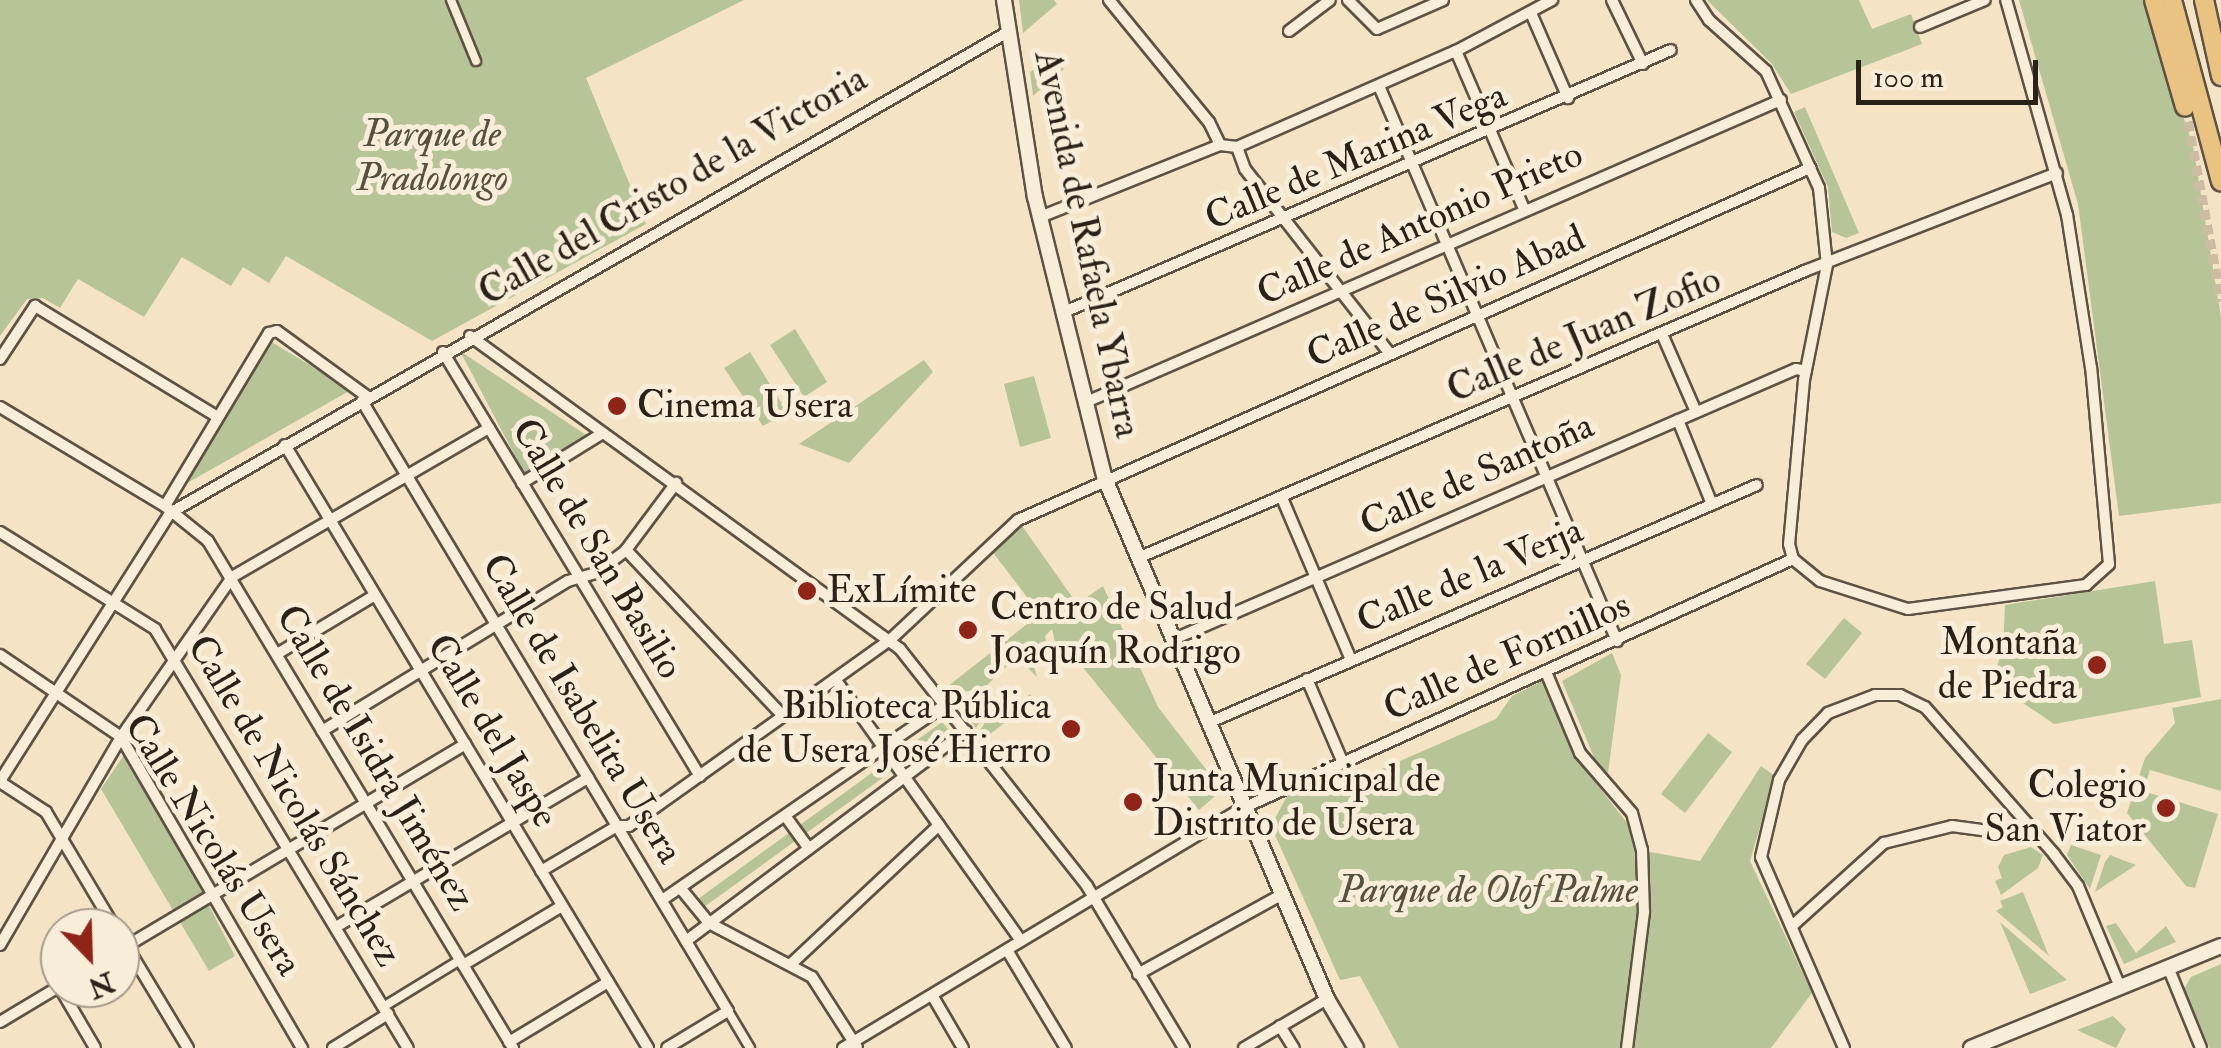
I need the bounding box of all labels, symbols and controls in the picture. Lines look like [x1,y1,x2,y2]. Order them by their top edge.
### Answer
scale bar [1861,40,2044,102]
street label: Avenida de Rafaela Ybarra [1024,46,1150,442]
street label: Calle del Cristo de la Victoria [471,56,875,316]
text: 100 m [1873,59,1944,96]
street label: Calle de Marina Vega [1199,73,1513,241]
park label: Parque de Pradolongo [356,112,508,202]
street label: Calle de Antonio Prieto [1250,132,1590,316]
street label: Calle de Silvio Abad [1300,215,1592,379]
street label: Calle de Juan Zofio [1440,257,1728,413]
place label: Cinema Usera [637,383,853,429]
marker: Cinema Usera [606,395,628,417]
street label: Calle de Santoña [1353,403,1601,547]
street label: Calle de San Basilio [501,411,693,687]
street label: Calle de la Verja [1350,508,1590,644]
street label: Calle de Isabelita Usera [472,546,692,872]
place label: ExLímite [827,568,976,614]
marker: ExLímite [796,580,818,602]
street label: Calle de Fornillos [1377,582,1637,732]
place label: Centro de Salud Joaquín Rodrigo [990,585,1241,674]
street label: Calle de Isidra Jiménez [266,597,484,919]
marker: Centro de Salud Joaquín Rodrigo [955,617,981,643]
place label: Montaña de Piedra [1938,620,2077,709]
street label: Calle del Jaspe [417,626,567,836]
street label: Calle de Nicolás Sánchez [177,627,411,975]
marker: Montaña de Piedra [2086,654,2108,676]
place label: Biblioteca Pública de Usera José Hierro [738,684,1051,774]
street label: Calle Nicolás Usera [114,706,312,984]
marker: Biblioteca Pública de Usera José Hierro [1060,718,1082,740]
place label: Junta Municipal de Distrito de Usera [1153,757,1440,846]
place label: Colegio San Viator [1985,763,2146,852]
marker: Junta Municipal de Distrito de Usera [1122,791,1144,813]
marker: Colegio San Viator [2155,797,2177,819]
park label: Parque de Olof Palme [1338,868,1638,914]
north arrow [40,908,140,1008]
text: N [83,963,120,1005]

